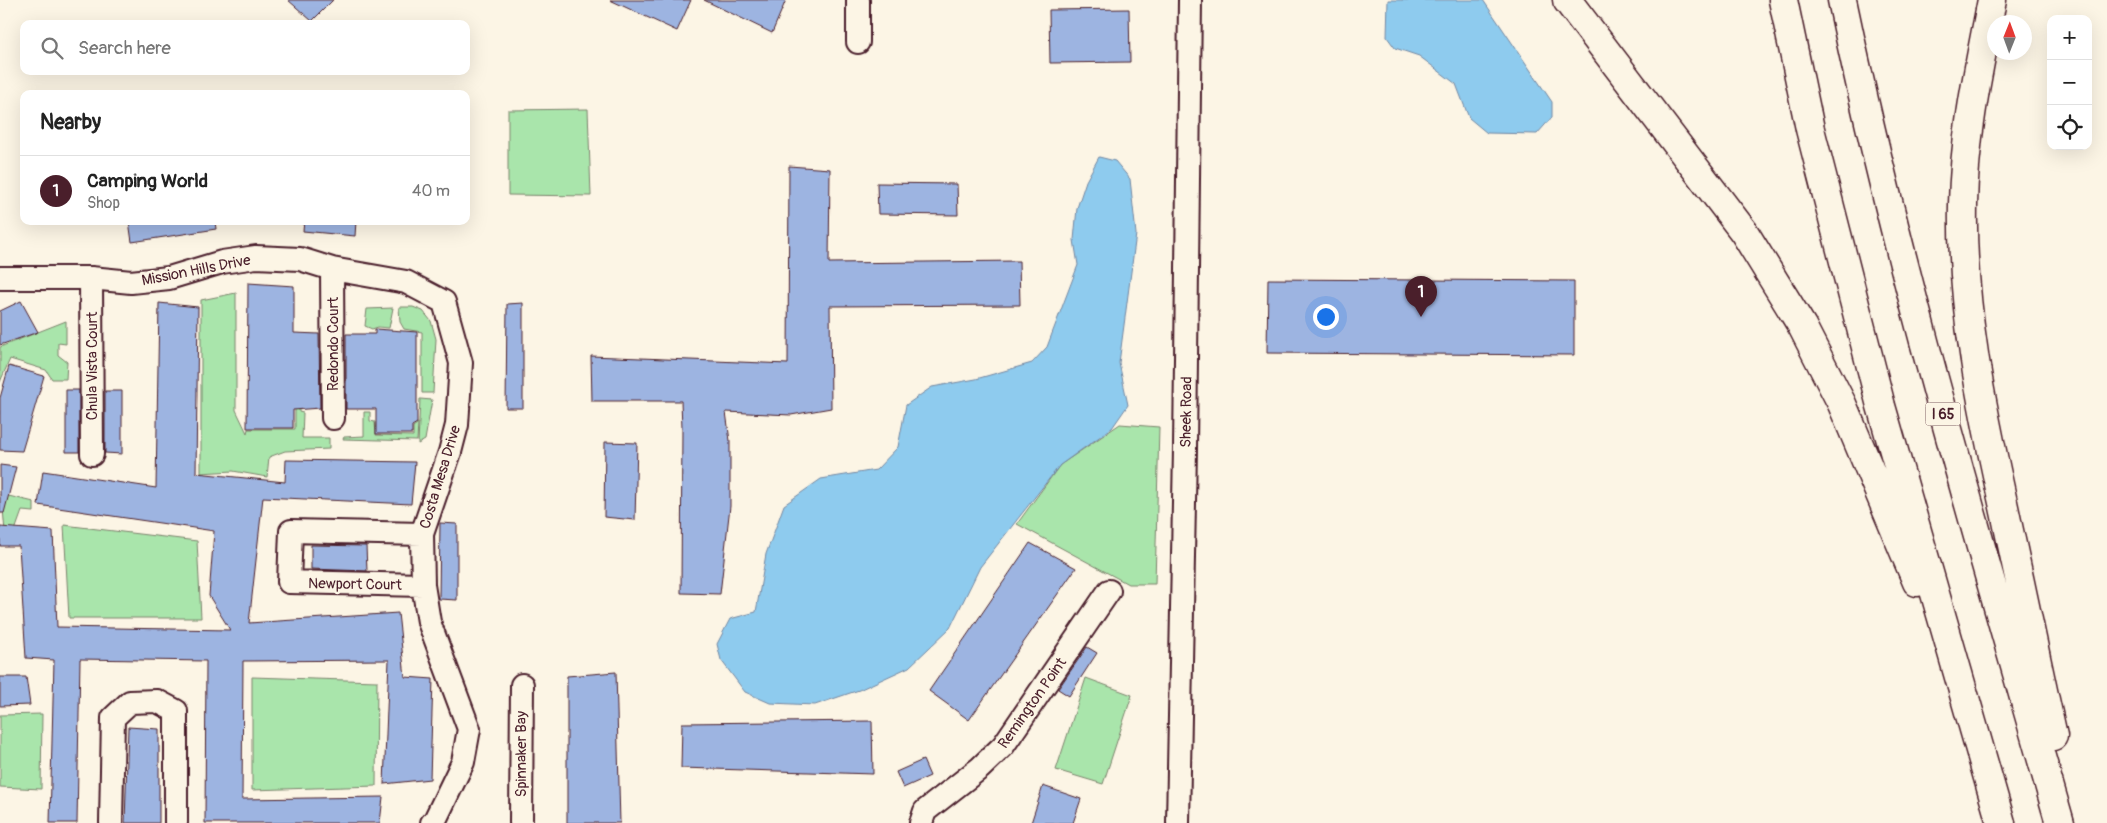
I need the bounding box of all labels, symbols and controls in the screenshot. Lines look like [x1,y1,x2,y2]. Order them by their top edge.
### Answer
north arrow [1987,15,2032,60]
map controls [2047,15,2092,150]
button: + [2047,15,2092,60]
search box [20,20,470,75]
icon: search [38,34,66,62]
text: Search here [78,36,171,60]
button: − [2047,60,2092,105]
button: locate [2047,105,2092,150]
text: Nearby [40,109,101,136]
text: Camping World [87,169,208,193]
text: 1 [53,181,59,201]
text: 40 m [412,181,450,201]
text: Shop [87,193,120,213]
street label: Mission Hills Drive [140,251,253,290]
pin: 1 [1405,276,1437,317]
street label: Redondo Court [324,296,343,391]
your location [1313,304,1339,330]
street label: Chula Vista Court [83,311,102,420]
street label: Sheek Road [1176,376,1197,448]
road number: I 65 [1926,402,1960,426]
street label: Costa Mesa Drive [416,422,465,531]
street label: Newport Court [308,574,403,595]
street label: Remington Point [994,653,1071,752]
street label: Spinnaker Bay [512,710,531,797]

